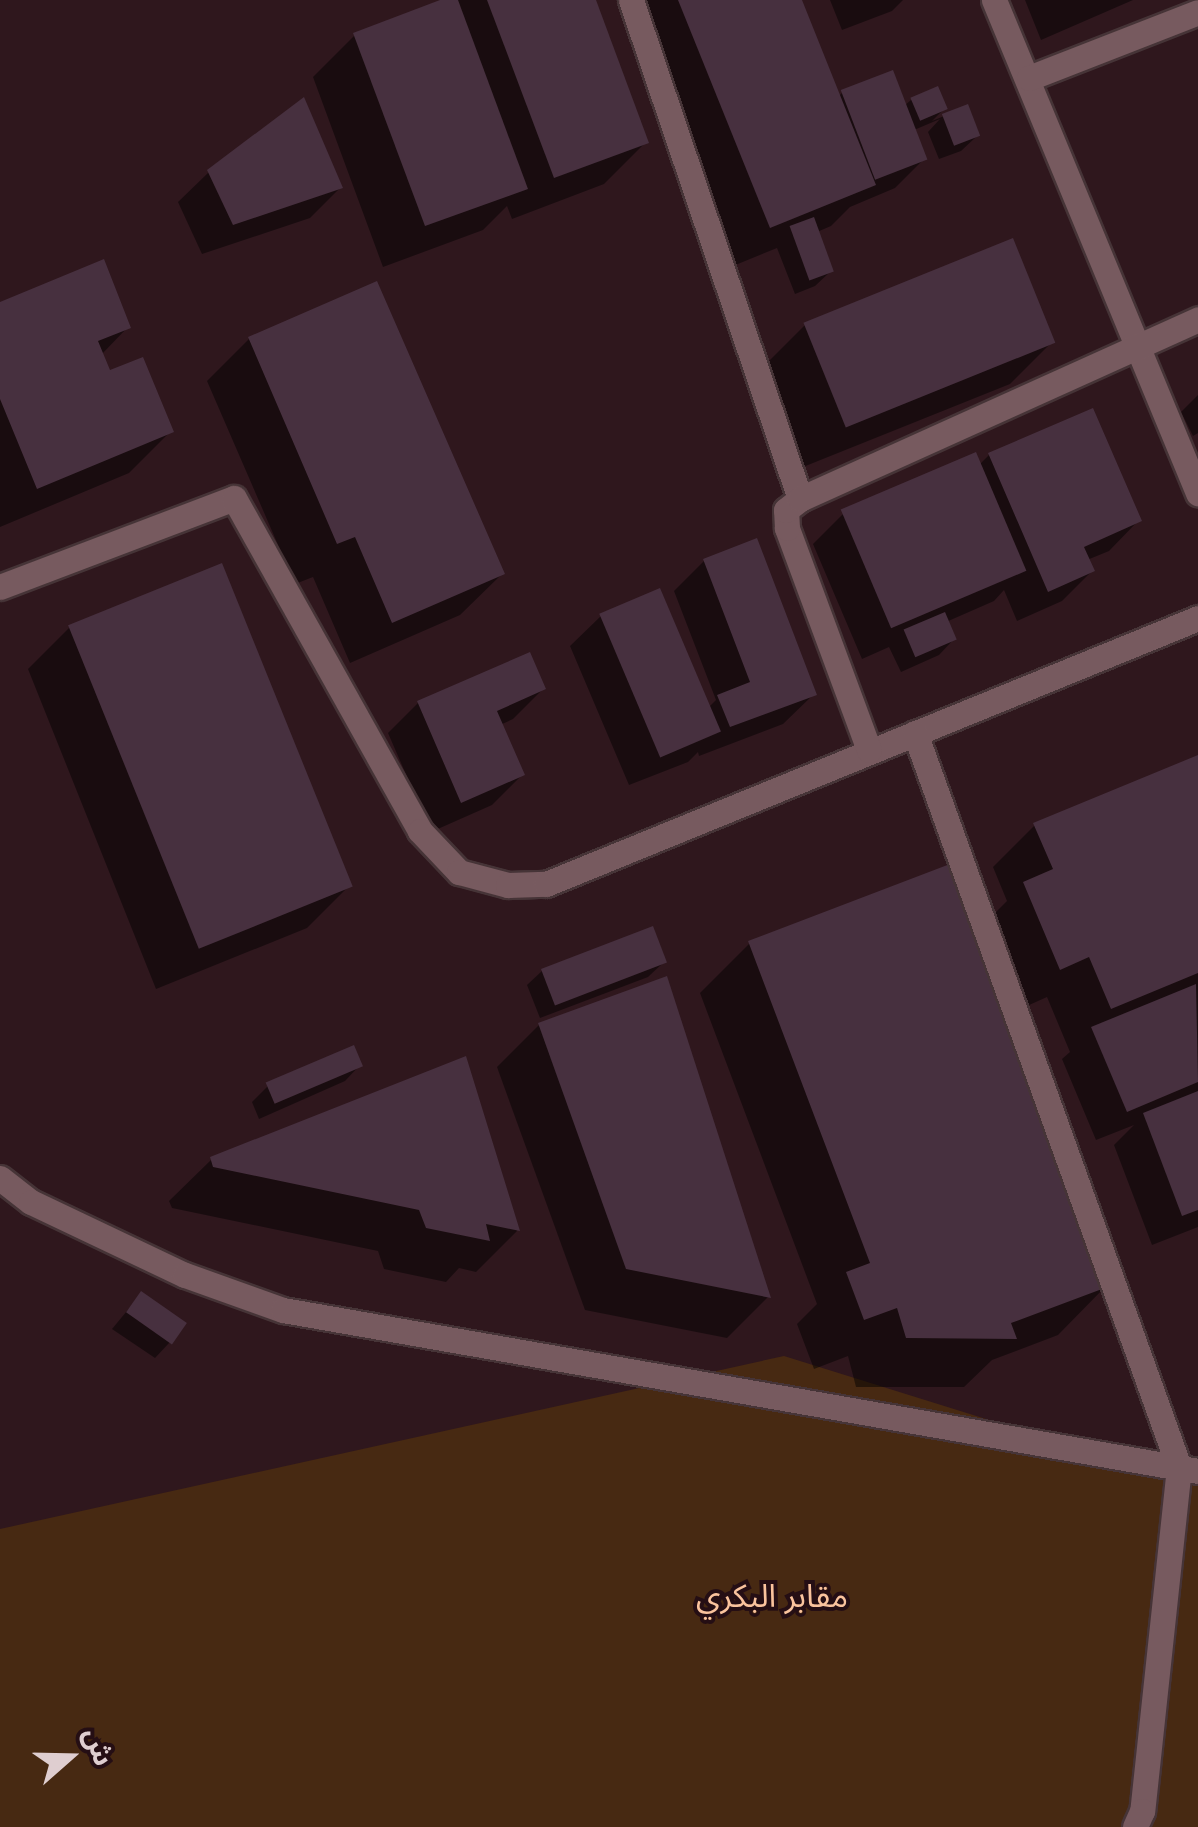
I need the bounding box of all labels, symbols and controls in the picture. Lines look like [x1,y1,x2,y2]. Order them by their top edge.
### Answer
park label: مقابر البكري [696,1577,848,1615]
north arrow [20,1707,120,1807]
text: ش [77,1723,121,1770]

